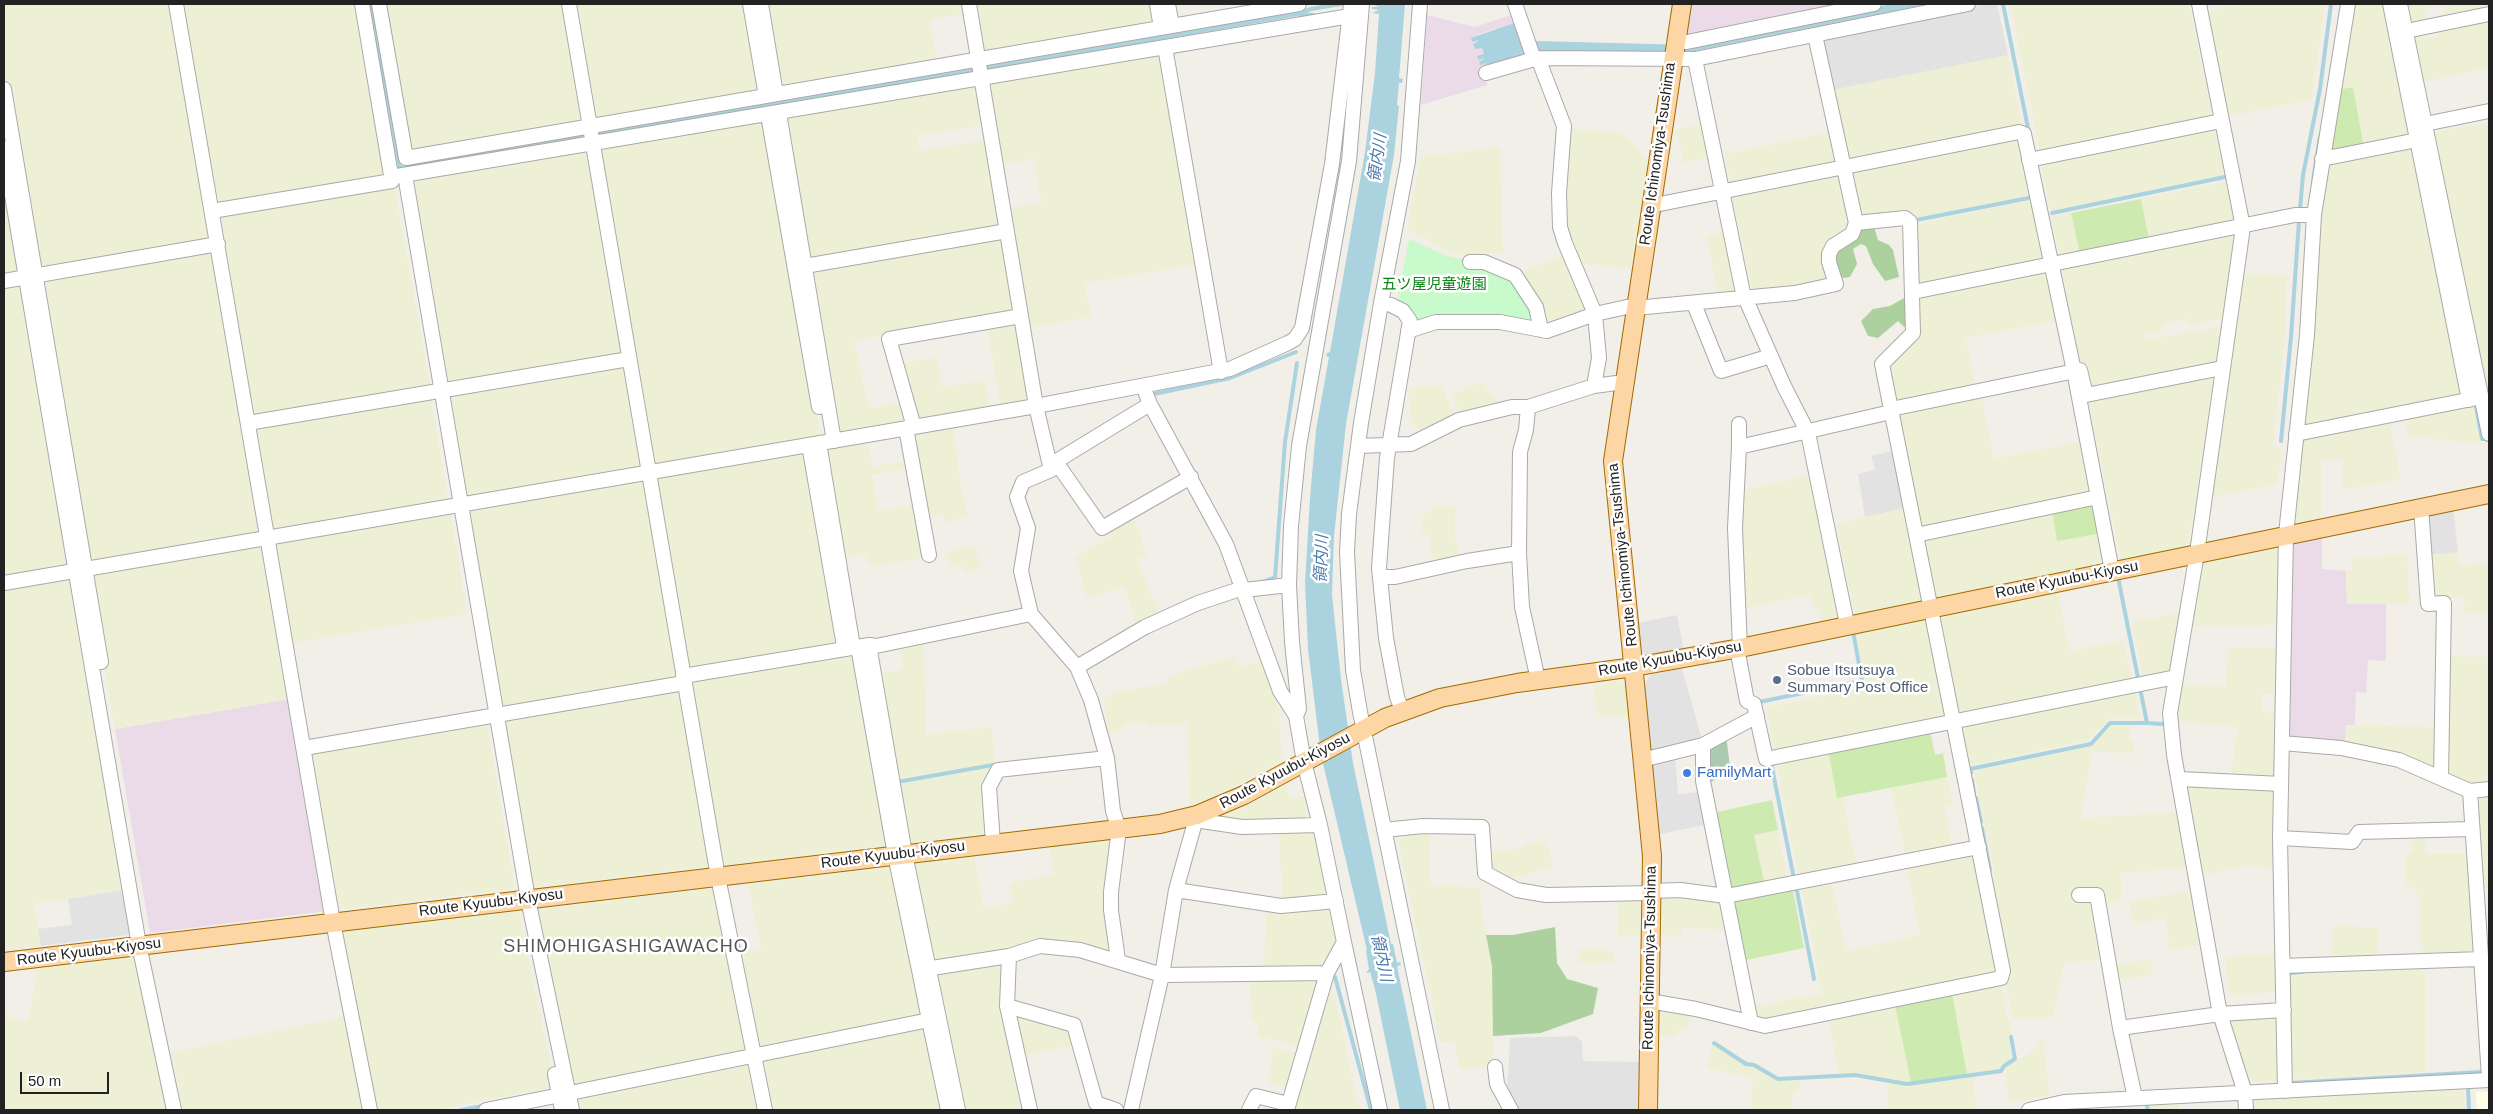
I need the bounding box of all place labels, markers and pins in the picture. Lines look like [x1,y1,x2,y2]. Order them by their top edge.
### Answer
place label: Sobue Itsutsuya Summary Post Office [1787,662,1928,697]
marker: Sobue Itsutsuya Summary Post Office [1771,674,1783,686]
place label: FamilyMart [1697,764,1771,782]
marker: FamilyMart [1681,767,1693,779]

